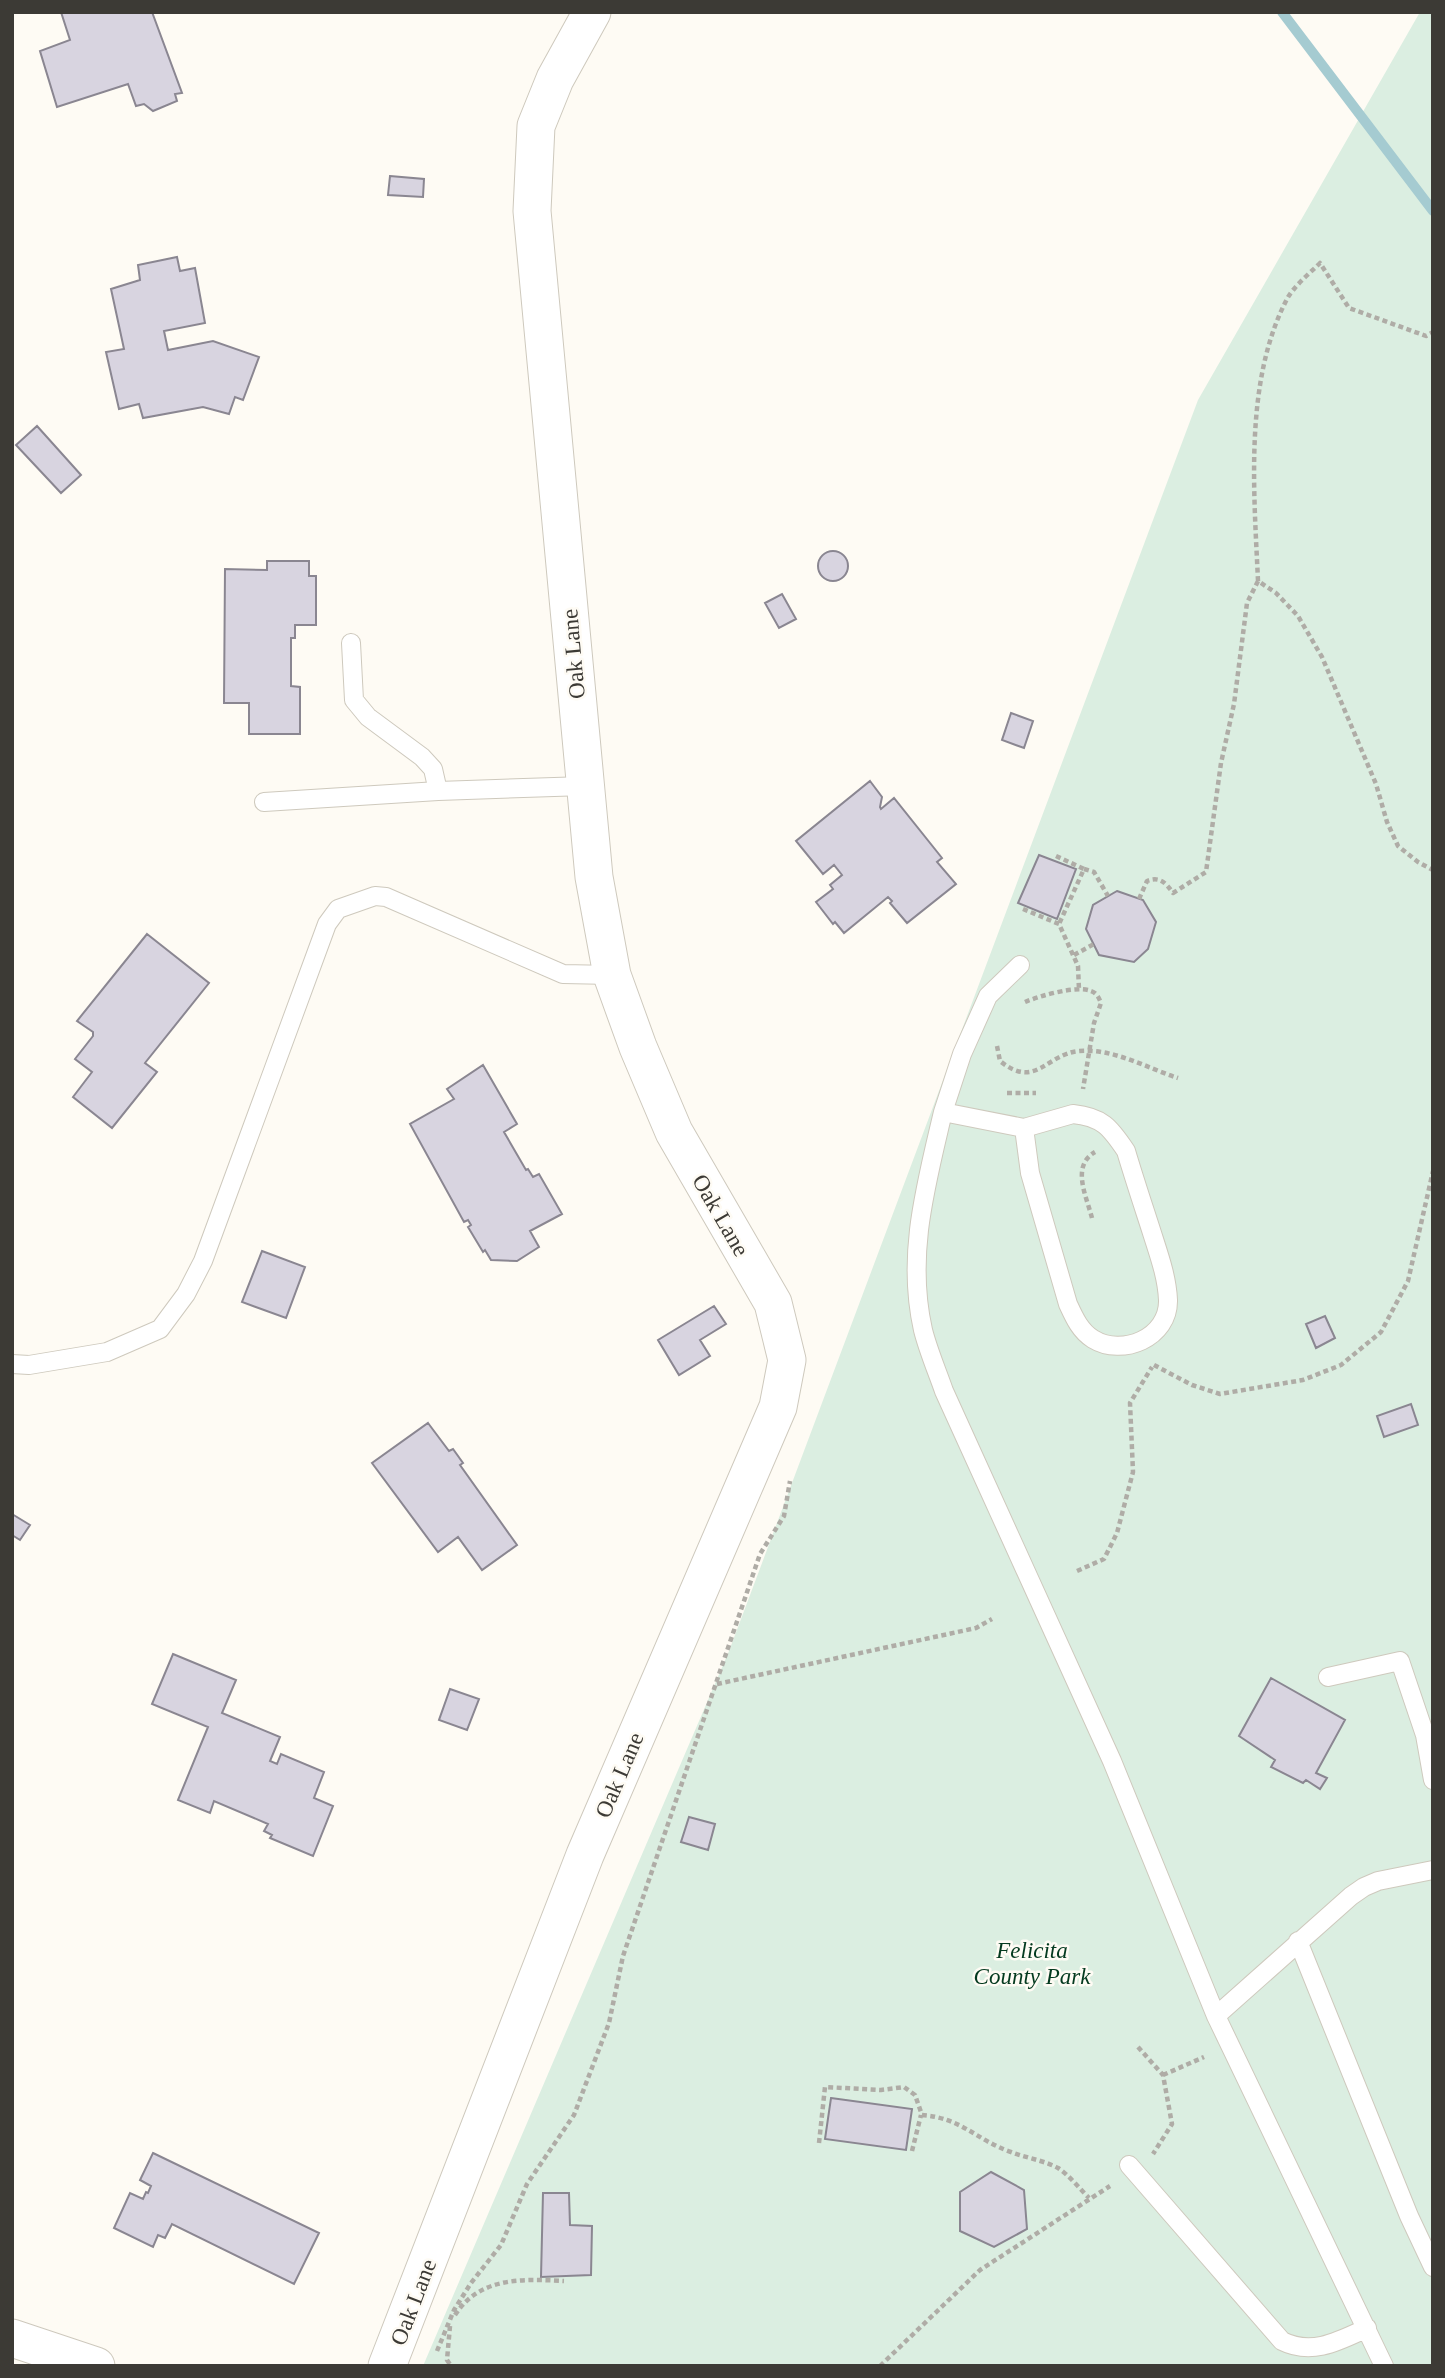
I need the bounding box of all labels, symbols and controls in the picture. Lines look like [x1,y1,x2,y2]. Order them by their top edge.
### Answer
street label: Oak Lane [557,608,590,700]
street label: Oak Lane [687,1170,754,1260]
street label: Oak Lane [590,1729,649,1822]
park label: Felicita County Park [974,1938,1091,1989]
street label: Oak Lane [386,2256,441,2349]

